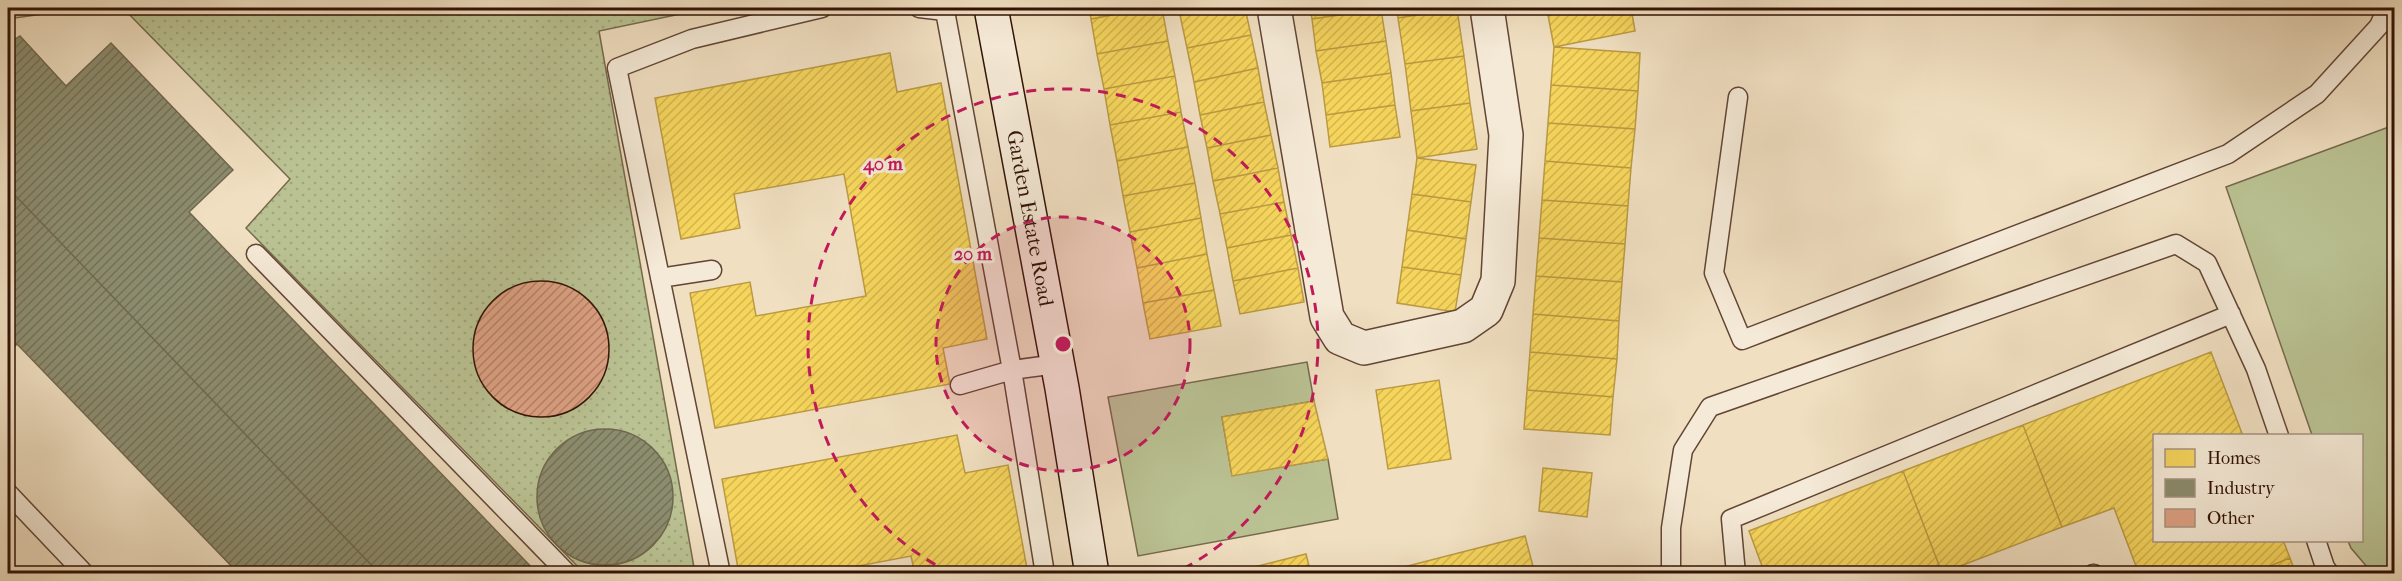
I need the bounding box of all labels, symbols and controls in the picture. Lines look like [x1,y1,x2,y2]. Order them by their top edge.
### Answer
street label: Garden Estate Road [1002,128,1059,309]
text: 40 m [862,154,904,175]
text: 20 m [954,244,993,265]
centre of rings [1053,334,1073,354]
legend [2153,434,2363,542]
text: Homes [2207,448,2261,469]
text: Industry [2207,478,2276,499]
text: Other [2207,508,2255,529]

